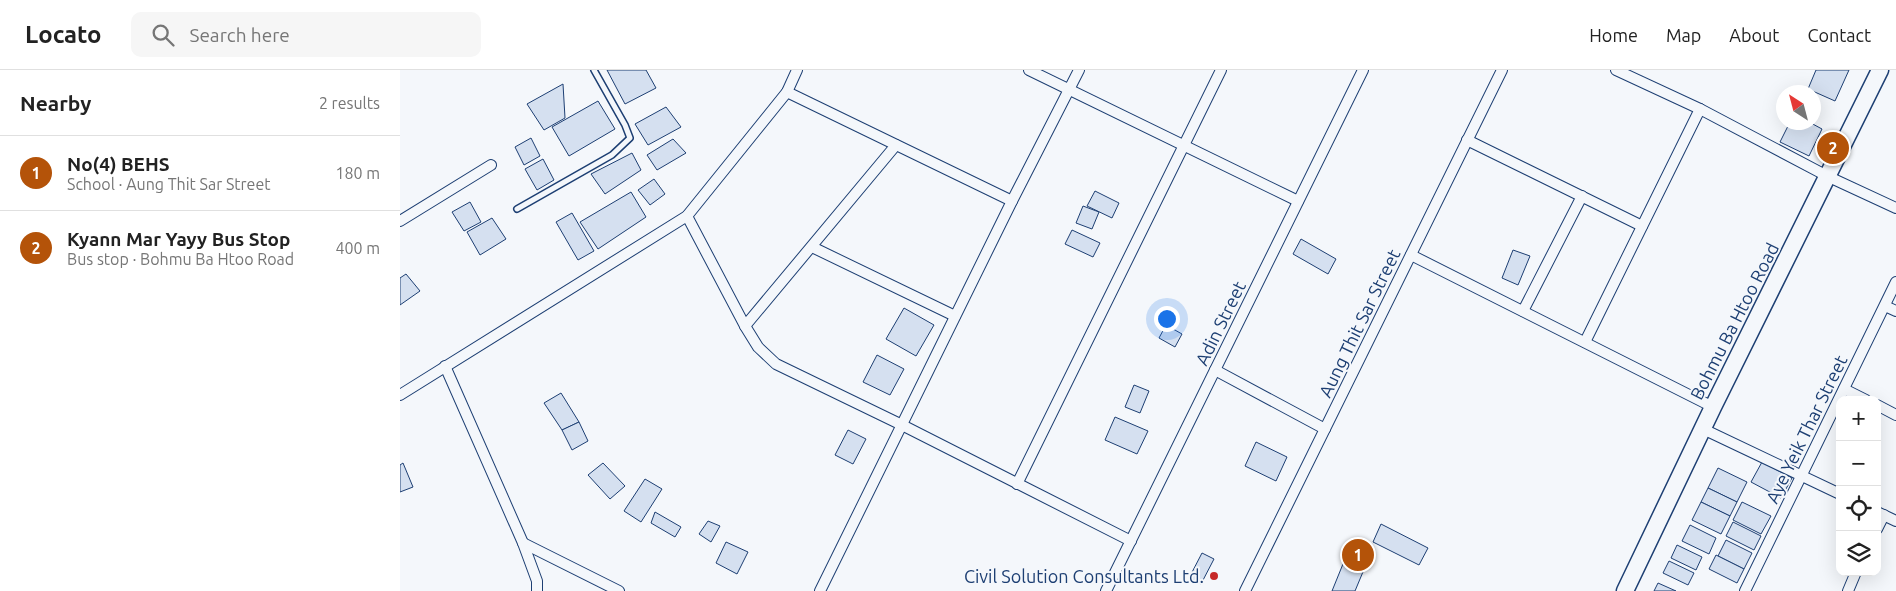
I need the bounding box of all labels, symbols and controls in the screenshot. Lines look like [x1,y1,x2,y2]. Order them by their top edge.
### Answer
search box [131,12,481,57]
text: Locato [25,21,101,48]
icon: search [149,21,177,49]
text: Search here [189,24,290,46]
text: Home [1589,25,1638,45]
text: Map [1666,25,1701,45]
text: About [1729,25,1779,45]
text: Contact [1807,25,1871,45]
north arrow [1776,85,1821,130]
text: Nearby [20,91,91,115]
text: 2 results [319,94,380,112]
pin: 2 [1817,129,1849,167]
text: No(4) BEHS [67,153,169,175]
text: 1 [31,164,41,182]
text: 180 m [335,164,380,182]
text: School · Aung Thit Sar Street [67,175,271,193]
text: Kyann Mar Yayy Bus Stop [67,228,290,250]
text: 2 [31,239,41,257]
text: 400 m [335,239,380,257]
street label: Bohmu Ba Htoo Road [1686,239,1782,403]
street label: Aung Thit Sar Street [1314,246,1404,400]
text: Bus stop · Bohmu Ba Htoo Road [67,250,294,268]
street label: Adin Street [1191,278,1249,368]
your location [1154,306,1180,332]
street label: Aye Yeik Thar Street [1761,352,1851,506]
map controls [1836,396,1881,576]
button: + [1836,396,1881,441]
button: − [1836,441,1881,486]
button: locate [1836,486,1881,531]
button: layers [1836,531,1881,576]
pin: 1 [1342,536,1374,574]
place label: Civil Solution Consultants Ltd. [964,566,1204,586]
marker: Civil Solution Consultants Ltd. [1208,570,1220,582]

